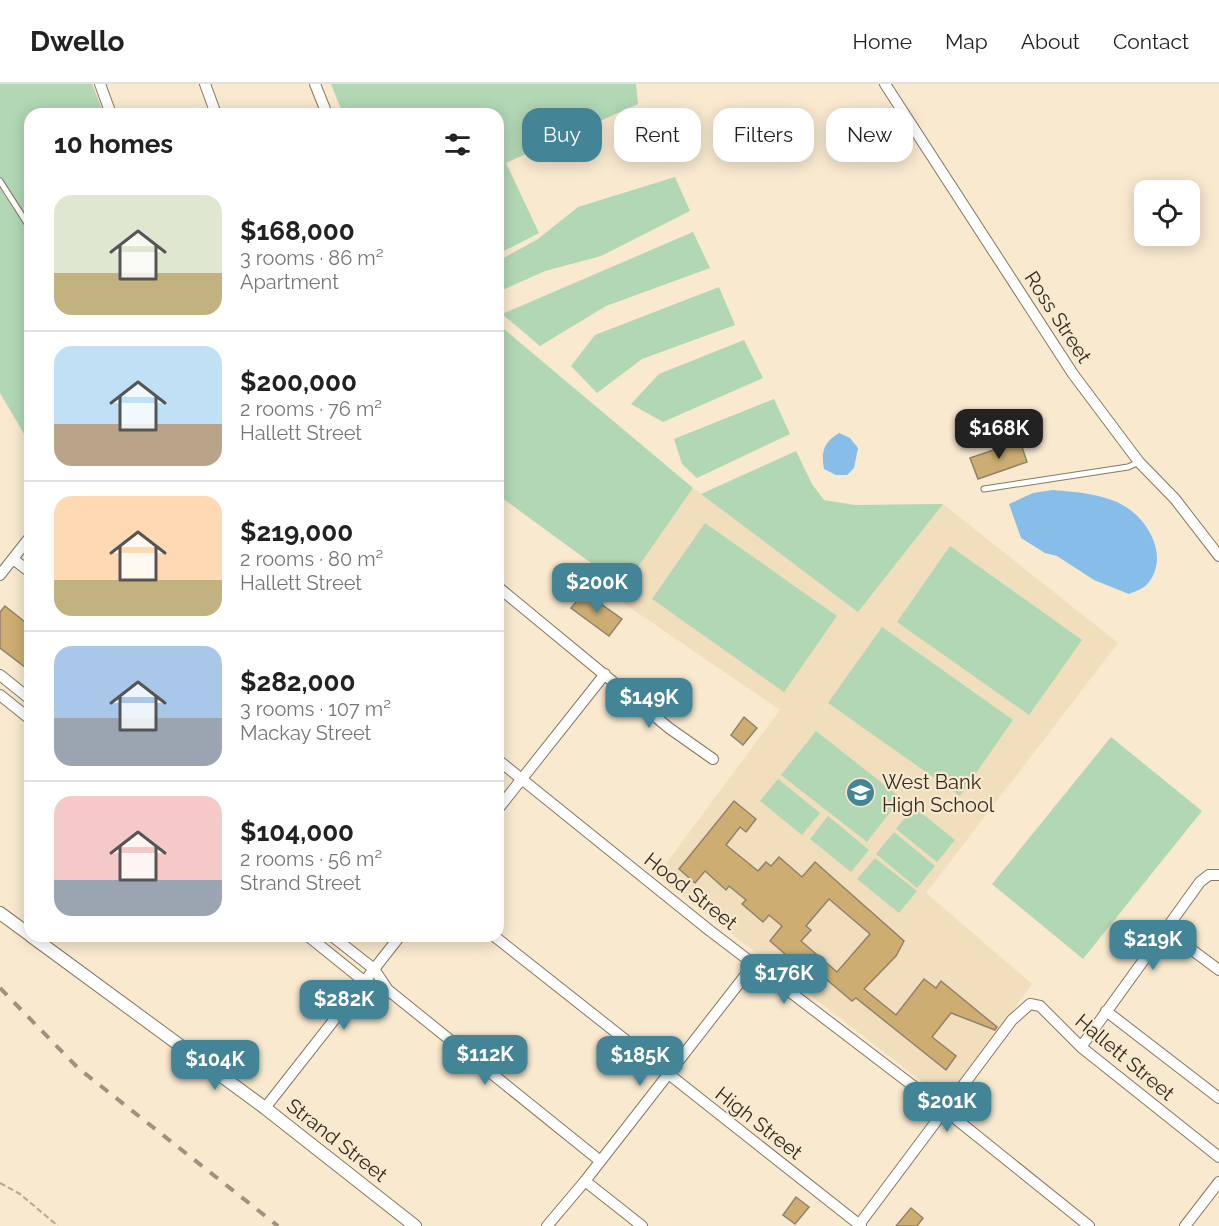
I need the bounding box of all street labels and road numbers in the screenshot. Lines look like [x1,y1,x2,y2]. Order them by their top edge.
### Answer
street label: Ross Street [1019,267,1097,368]
street label: Hood Street [640,847,743,935]
street label: Hallett Street [1071,1009,1180,1106]
street label: High Street [711,1082,807,1165]
street label: Strand Street [282,1093,392,1187]

